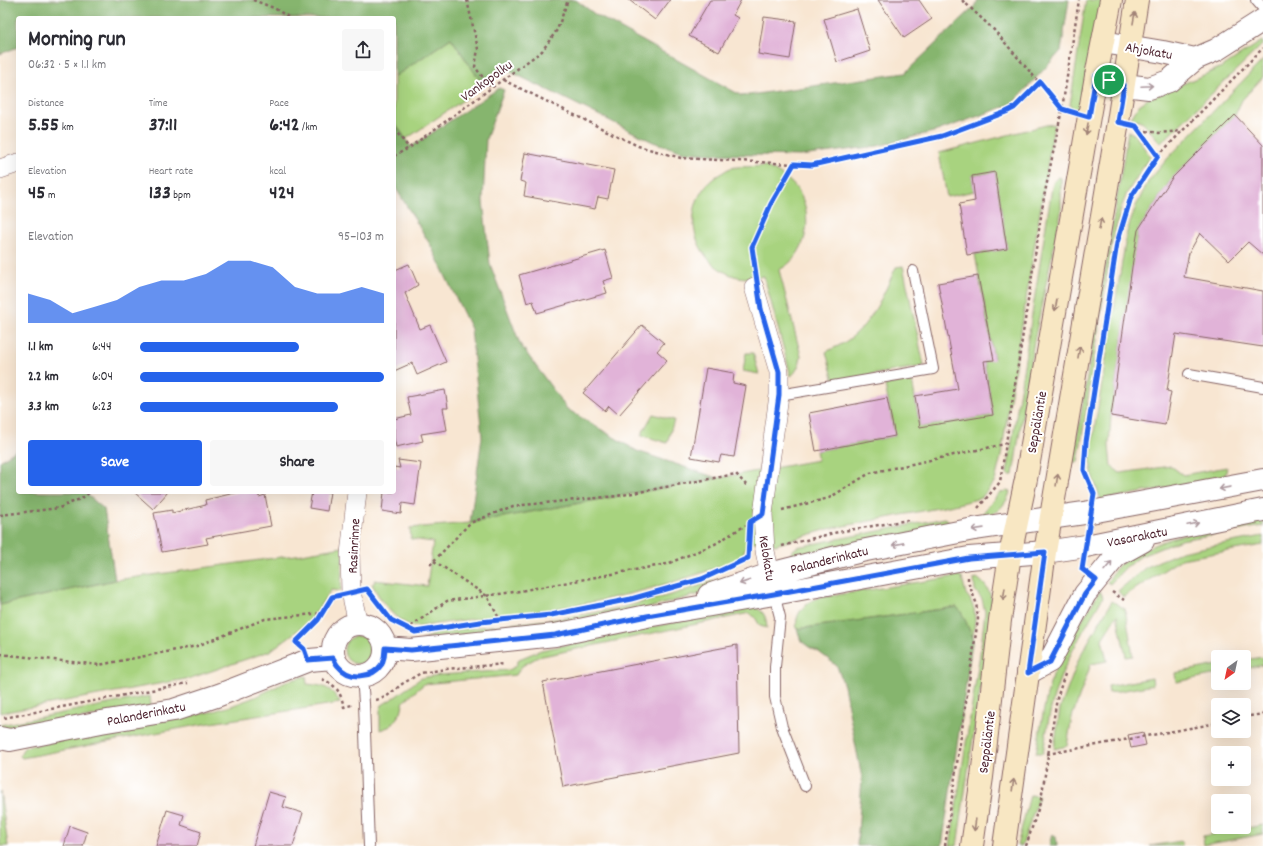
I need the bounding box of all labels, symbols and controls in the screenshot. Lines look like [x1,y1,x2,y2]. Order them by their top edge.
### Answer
one-way arrow [1130,12,1138,25]
text: Morning run [28,25,126,56]
button: share [342,29,384,71]
street label: Ahjokatu [1124,38,1174,66]
text: 06:32 · 5 × 1.1 km [28,56,106,75]
street label: Vankopolku [457,56,517,107]
pin [1092,63,1126,97]
icon: arrive [1098,69,1120,91]
one-way arrow [1140,83,1153,90]
text: Distance [28,96,64,112]
text: Time [149,96,167,112]
text: Pace [269,96,289,112]
text: 5.55 [28,112,59,140]
text: 37:11 [149,112,177,140]
text: 6:42 [269,112,300,140]
text: km [59,120,74,136]
text: /km [300,120,317,136]
one-way arrow [1083,122,1091,135]
text: Elevation [28,164,66,180]
text: Heart rate [149,164,193,180]
text: kcal [269,164,286,180]
text: 45 [28,180,46,208]
text: 133 [149,180,171,208]
text: 424 [269,180,295,208]
text: m [46,188,56,204]
text: bpm [171,188,191,204]
one-way arrow [1097,218,1105,231]
text: Elevation [28,228,73,247]
text: 95–103 m [338,228,384,247]
one-way arrow [1052,298,1060,311]
text: 1.1 km [28,338,53,357]
text: 6:44 [92,338,111,357]
one-way arrow [1075,346,1083,359]
text: 2.2 km [28,368,59,387]
text: 6:04 [92,368,113,387]
street label: Seppäläntie [1023,390,1053,455]
text: 3.3 km [28,398,59,417]
text: 6:23 [92,398,112,417]
button: Save [28,440,202,486]
button: Share [210,440,384,486]
one-way arrow [1053,474,1061,487]
one-way arrow [1219,484,1232,492]
street label: Rasinrinne [344,518,366,574]
one-way arrow [1187,520,1200,528]
street label: Vasarakatu [1106,522,1169,554]
one-way arrow [972,525,985,533]
street label: Kelokatu [753,534,779,582]
one-way arrow [892,540,905,548]
street label: Palanderinkatu [788,542,871,580]
one-way arrow [1103,561,1112,571]
one-way arrow [739,579,751,587]
one-way arrow [1000,587,1008,600]
north arrow [1211,650,1251,690]
map controls [1211,650,1251,834]
street label: Palanderinkatu [105,698,187,732]
button: layers [1211,698,1251,738]
street label: Seppäläntie [974,710,1002,775]
button: + [1211,746,1251,786]
one-way arrow [1009,779,1017,792]
button: − [1211,794,1251,834]
one-way arrow [971,818,979,831]

